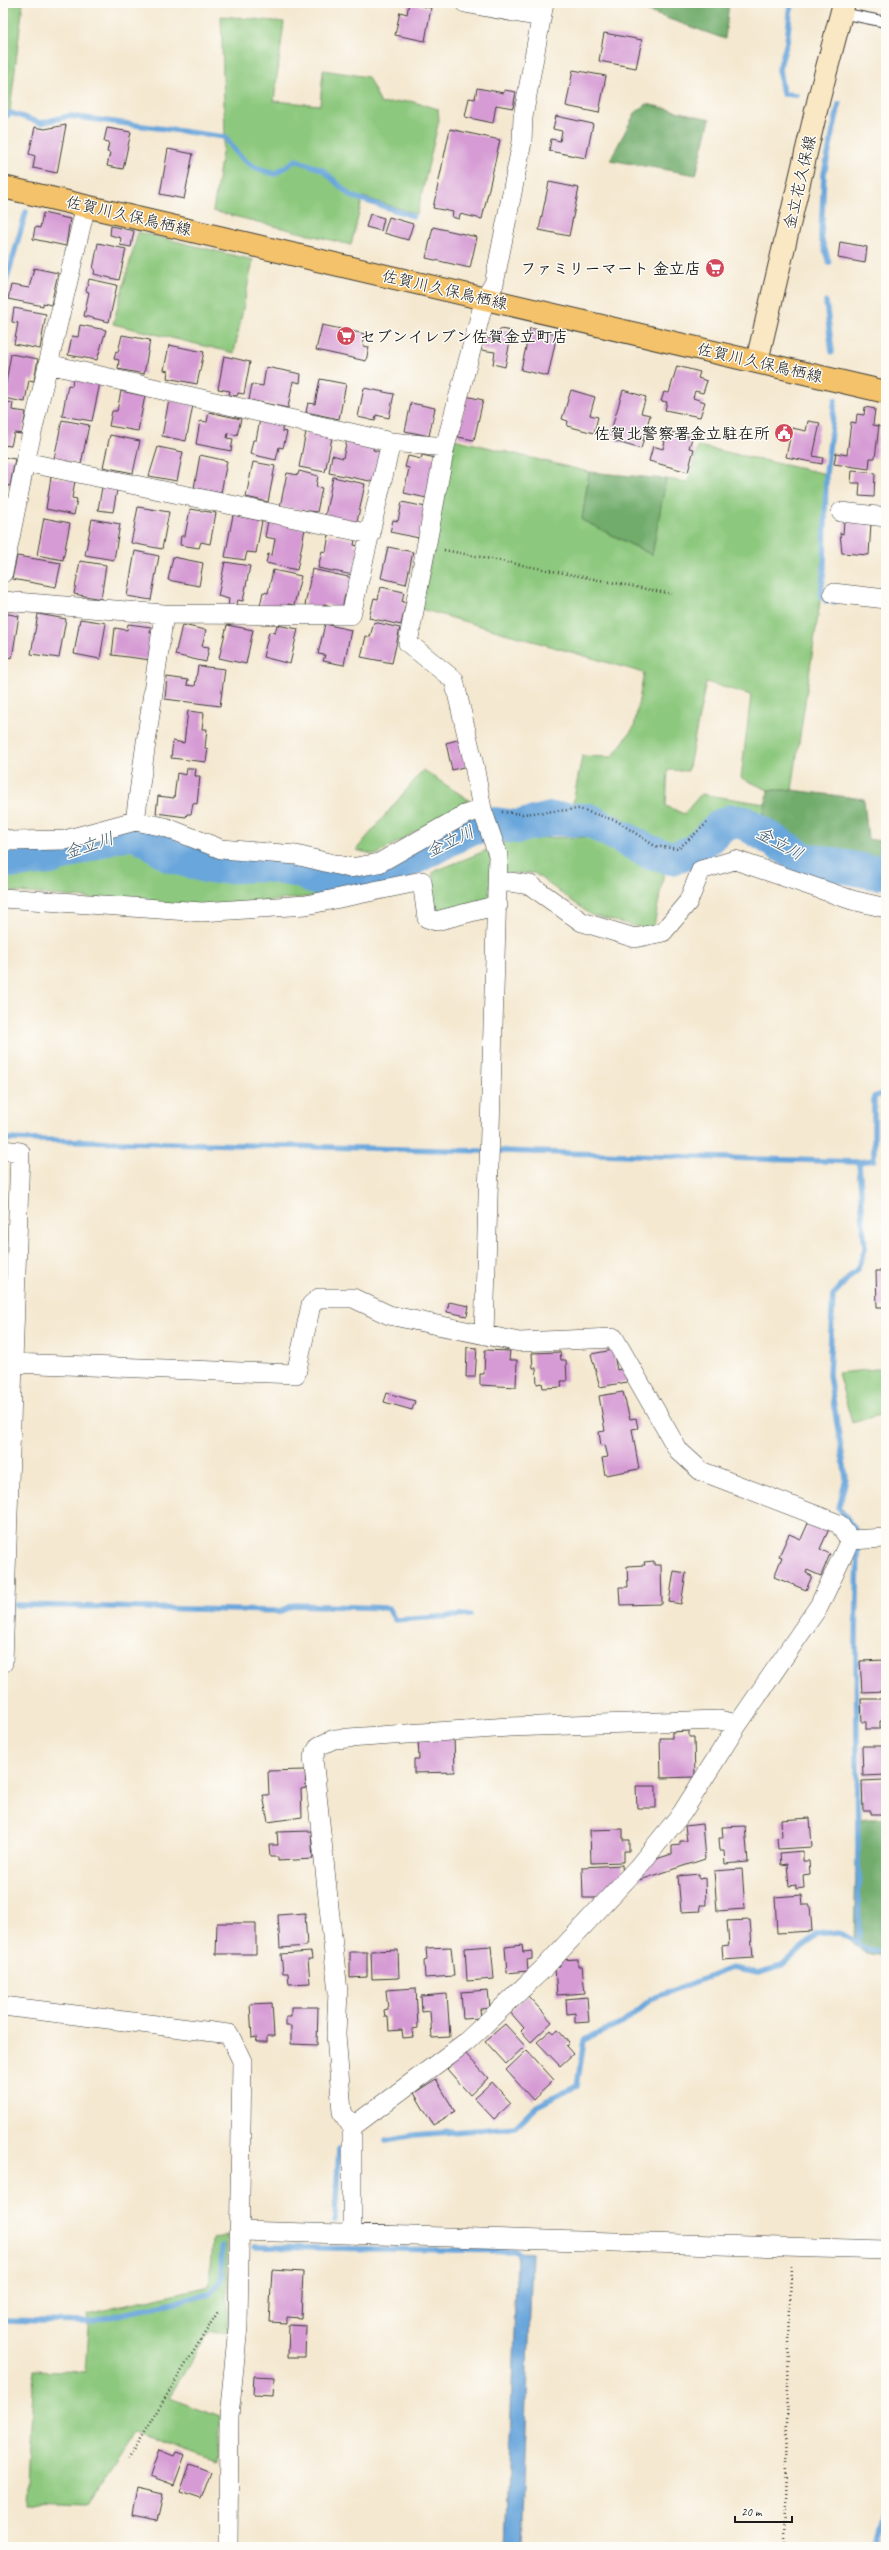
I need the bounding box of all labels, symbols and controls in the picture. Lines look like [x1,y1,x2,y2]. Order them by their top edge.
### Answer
street label: 金立花久保線 [779,133,821,231]
street label: 佐賀川久保鳥栖線 [64,192,193,240]
supermarket icon: ファミリーマート 金立店 [704,257,726,279]
place label: ファミリーマート 金立店 [520,259,701,279]
street label: 佐賀川久保鳥栖線 [380,266,509,314]
supermarket icon: セブンイレブン佐賀金立町店 [335,325,357,347]
place label: セブンイレブン佐賀金立町店 [360,327,568,347]
street label: 佐賀川久保鳥栖線 [695,339,824,387]
public building icon: 佐賀北警察署金立駐在所 [773,422,795,444]
place label: 佐賀北警察署金立駐在所 [594,424,770,444]
water label: 金立川 [423,821,478,862]
water label: 金立川 [752,822,807,865]
water label: 金立川 [62,828,117,863]
scale bar [735,2498,792,2524]
text: 20 m [741,2504,763,2520]

